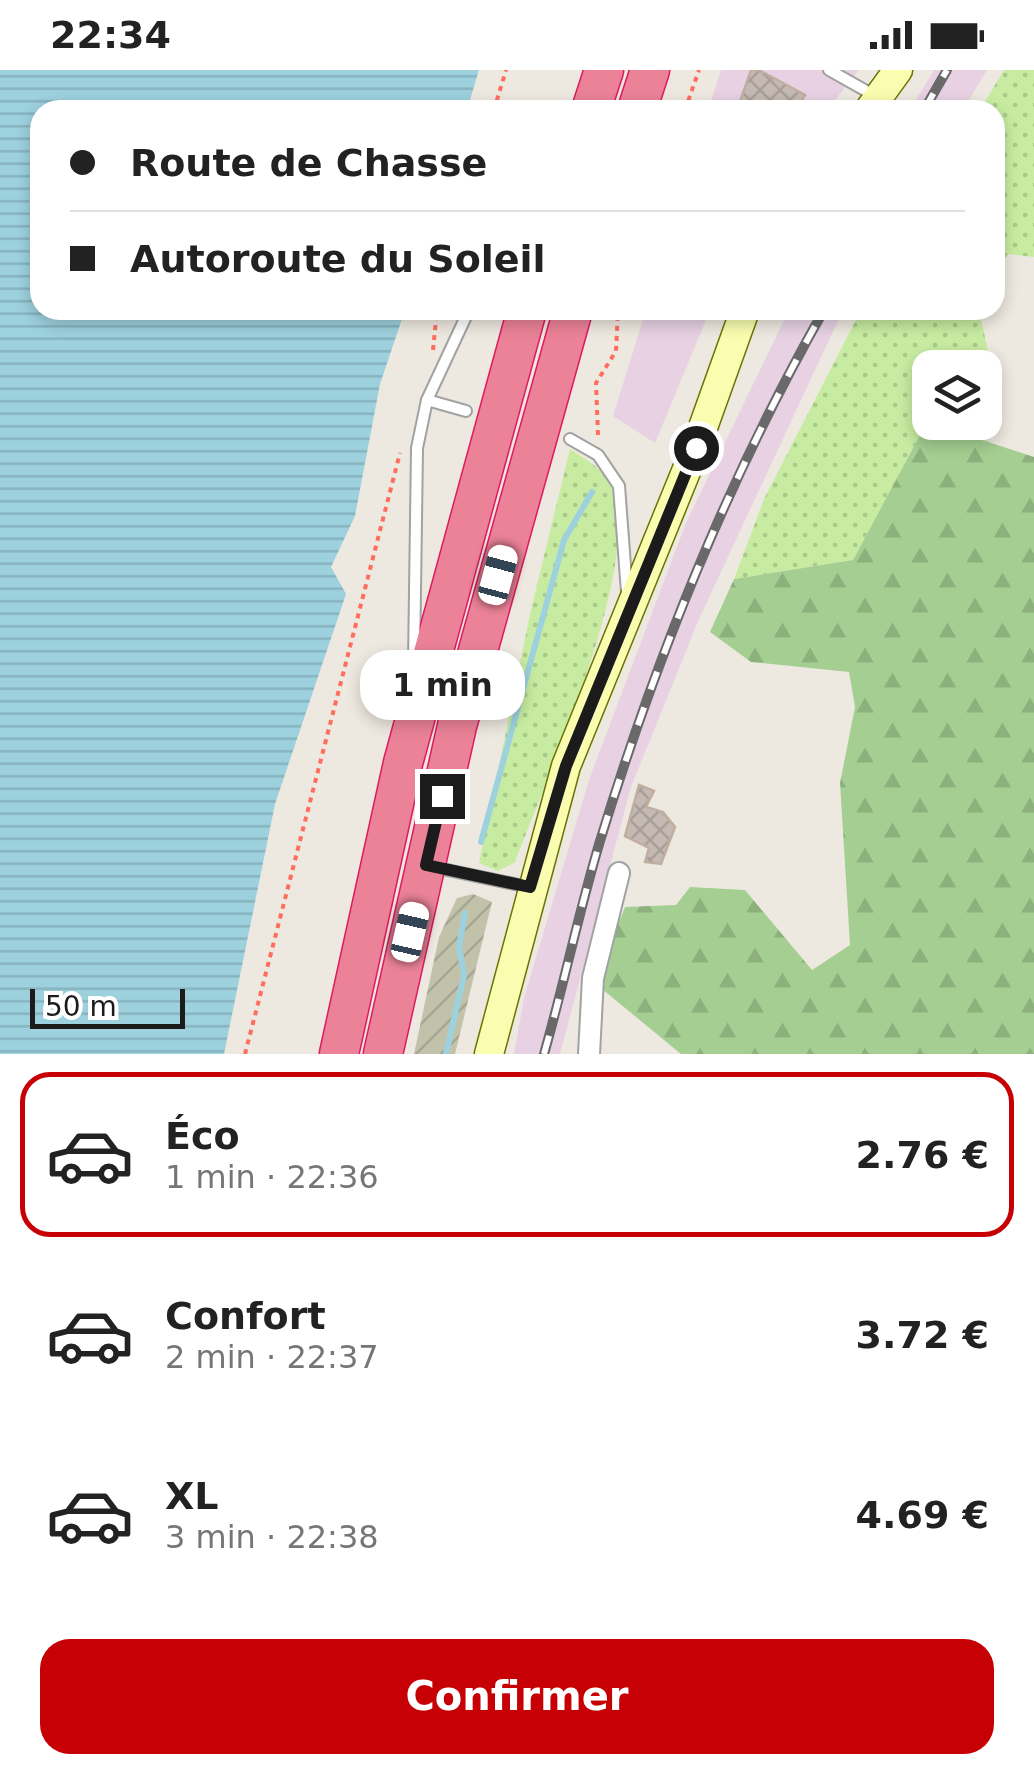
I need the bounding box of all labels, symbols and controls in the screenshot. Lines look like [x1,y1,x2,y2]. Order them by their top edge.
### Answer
text: 22:34 [50,13,171,57]
text: Route de Chasse [130,141,487,185]
text: Autoroute du Soleil [130,237,546,281]
map controls [912,350,1002,440]
button: layers [912,350,1002,440]
route start [674,426,719,471]
car [476,542,520,608]
callout: 1 min [360,651,524,721]
text: 1 min [392,666,493,704]
route end [420,774,465,819]
car [389,899,431,965]
scale bar [30,984,185,1028]
text: 50 m [45,990,117,1023]
icon: car [45,1110,135,1200]
text: Éco [165,1114,240,1158]
text: 2.76 € [856,1133,989,1177]
text: 1 min · 22:36 [165,1158,379,1196]
icon: car [45,1290,135,1380]
text: Confort [165,1294,326,1338]
text: 3.72 € [856,1313,989,1357]
text: 2 min · 22:37 [165,1338,379,1376]
icon: car [45,1470,135,1560]
text: XL [165,1474,219,1518]
text: 4.69 € [856,1493,989,1537]
text: 3 min · 22:38 [165,1518,379,1556]
button: Confirmer [40,1639,994,1754]

